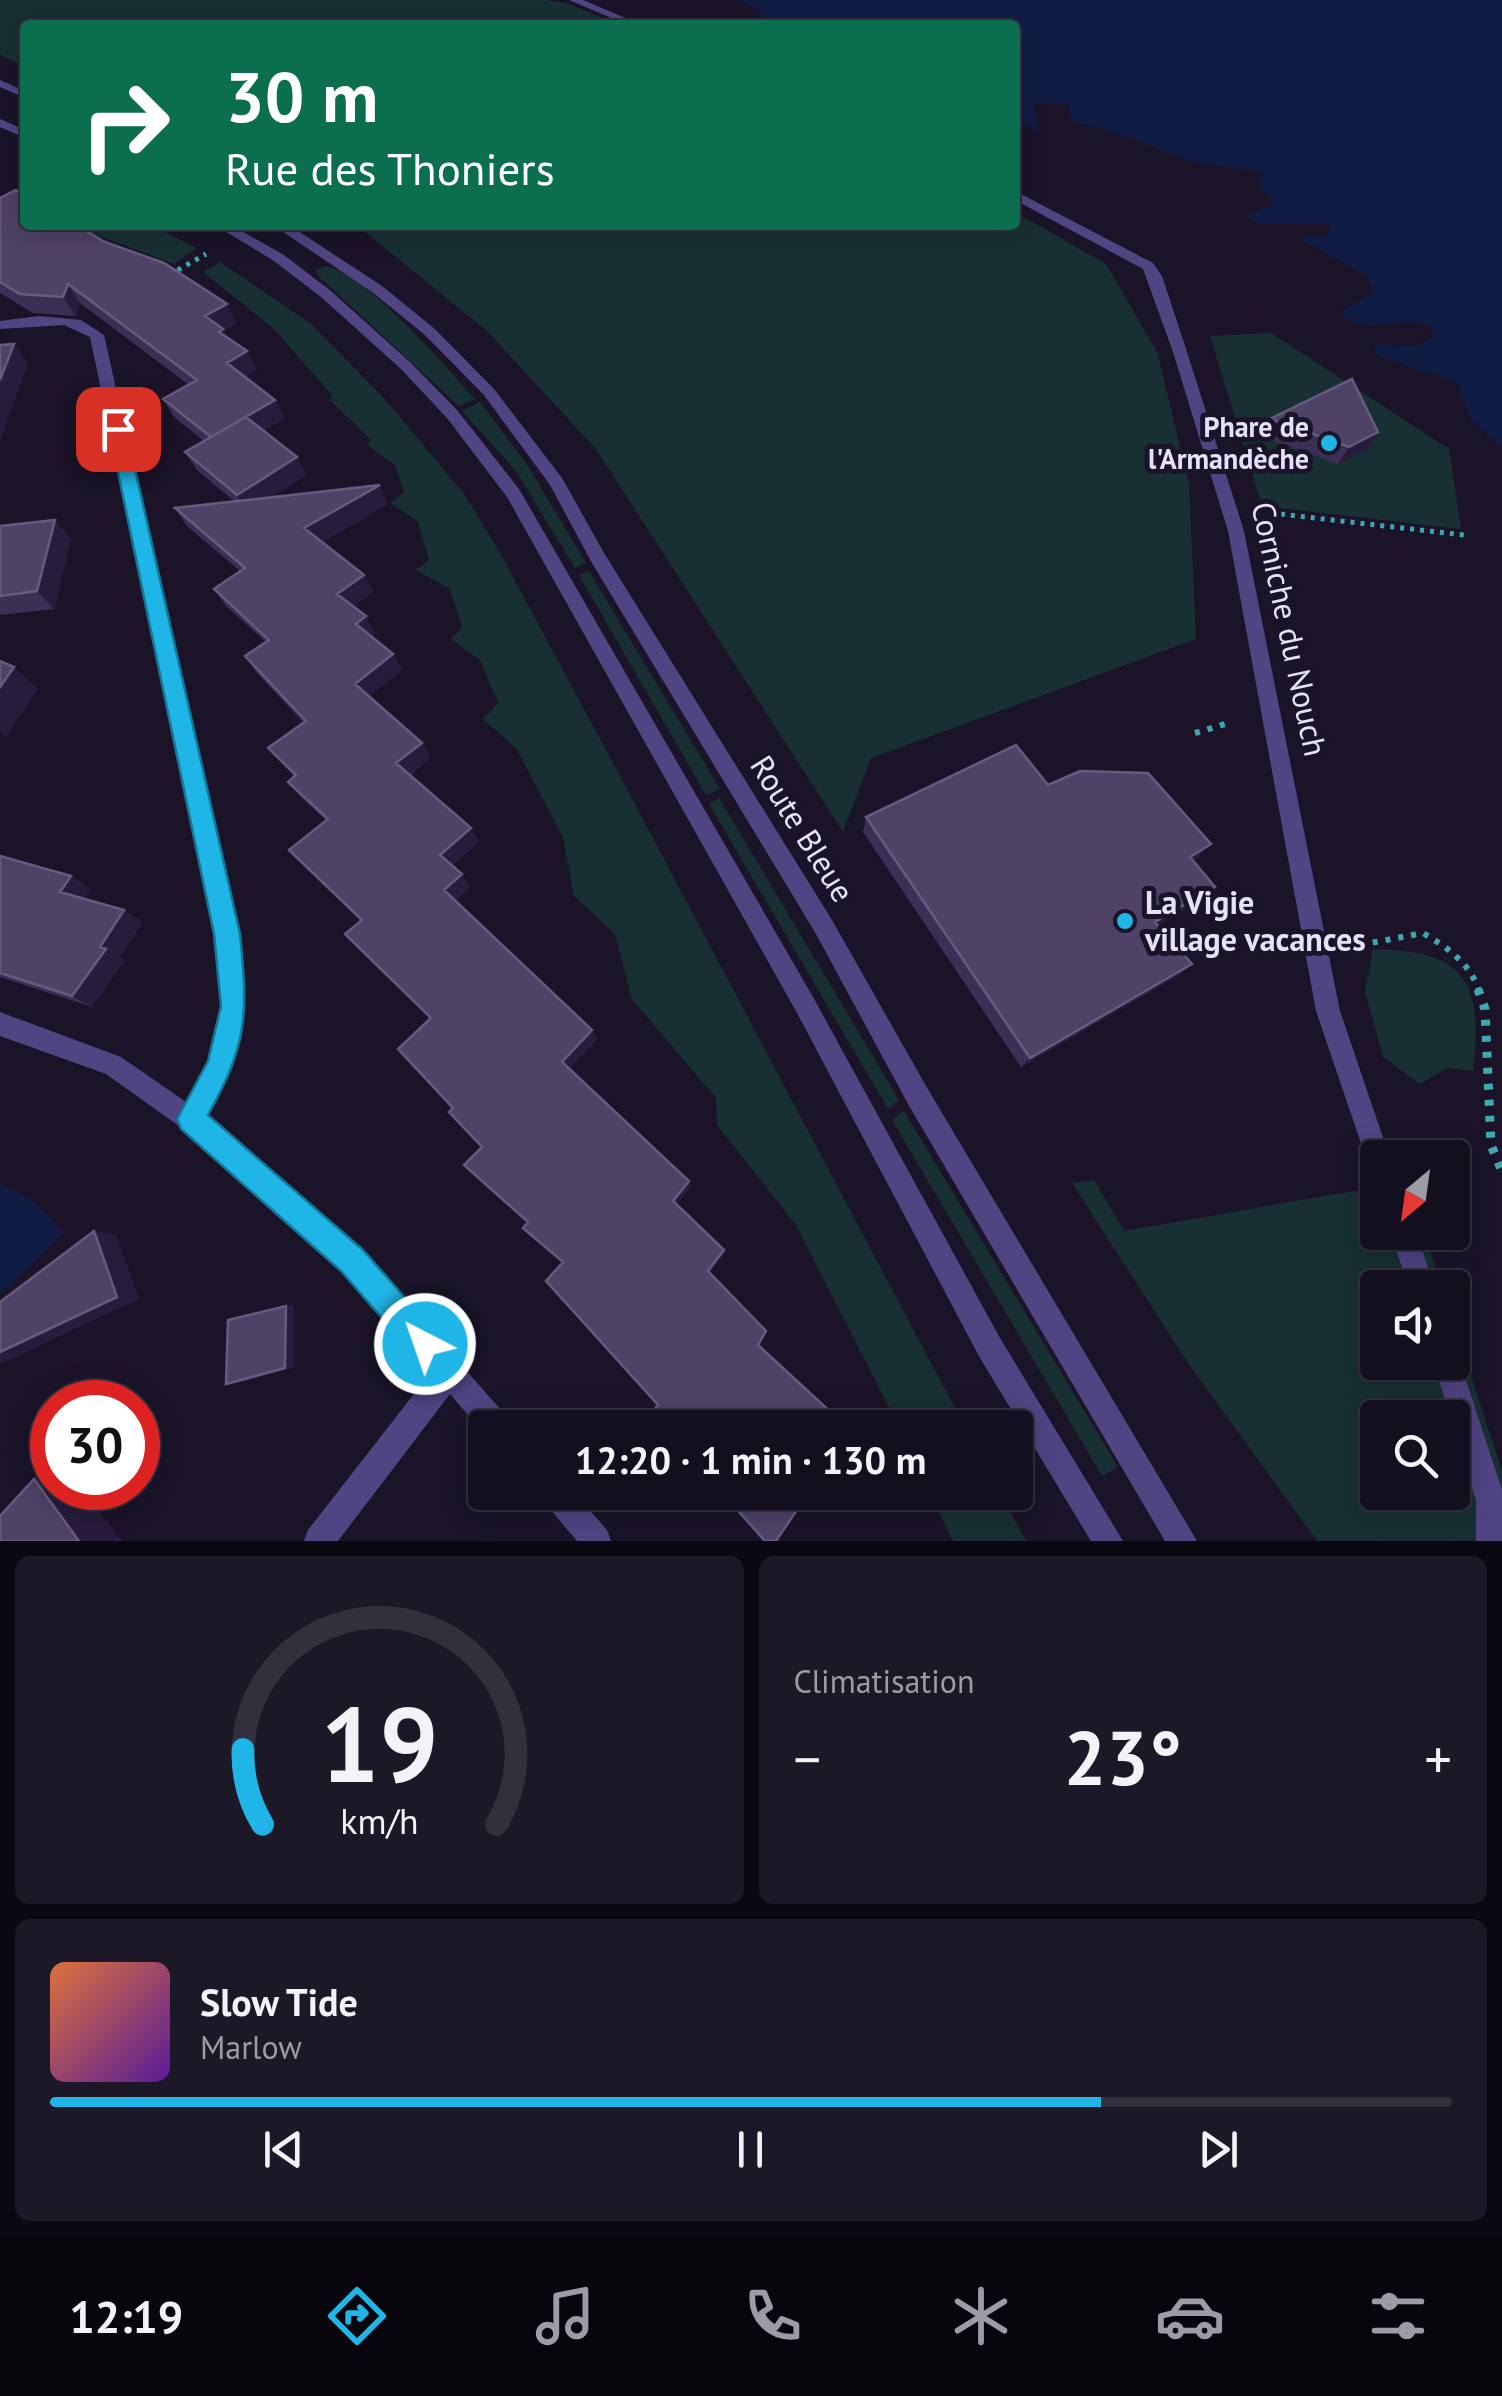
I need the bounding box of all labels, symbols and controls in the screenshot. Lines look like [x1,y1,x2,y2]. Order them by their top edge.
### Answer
text: 30 m [225,51,378,141]
icon: right [60,60,190,190]
text: Rue des Thoniers [225,139,555,197]
pin [76,387,161,472]
icon: arrive [91,402,146,457]
place label: Phare de l'Armandèche [1148,408,1309,477]
marker: Phare de l'Armandèche [1318,432,1340,454]
street label: Corniche du Nouch [1243,498,1337,760]
street label: Route Bleue [741,747,864,910]
place label: La Vigie village vacances [1144,881,1366,960]
marker: La Vigie village vacances [1114,910,1136,932]
north arrow [1360,1140,1470,1250]
map controls [1360,1140,1470,1510]
button: sound [1360,1270,1470,1380]
position arrow [373,1292,477,1396]
speed limit sign: 30 [30,1380,160,1510]
button: search [1360,1400,1470,1510]
text: 12:20 · 1 min · 130 m [575,1435,926,1484]
text: Climatisation [794,1660,974,1702]
text: 19 [320,1676,438,1811]
text: 23° [1064,1709,1182,1806]
text: − [794,1723,821,1794]
text: + [1424,1723,1452,1794]
text: km/h [340,1798,418,1844]
text: Slow Tide [200,1977,358,2026]
text: Marlow [200,2026,302,2068]
icon: previous [256,2122,311,2177]
icon: pause [723,2122,778,2177]
icon: next [1191,2122,1246,2177]
icon: directions [322,2281,392,2351]
icon: music [530,2281,600,2351]
icon: phone [738,2281,808,2351]
icon: climate [946,2281,1016,2351]
icon: car [1155,2281,1225,2351]
icon: filters [1363,2281,1433,2351]
text: 12:19 [69,2287,183,2345]

